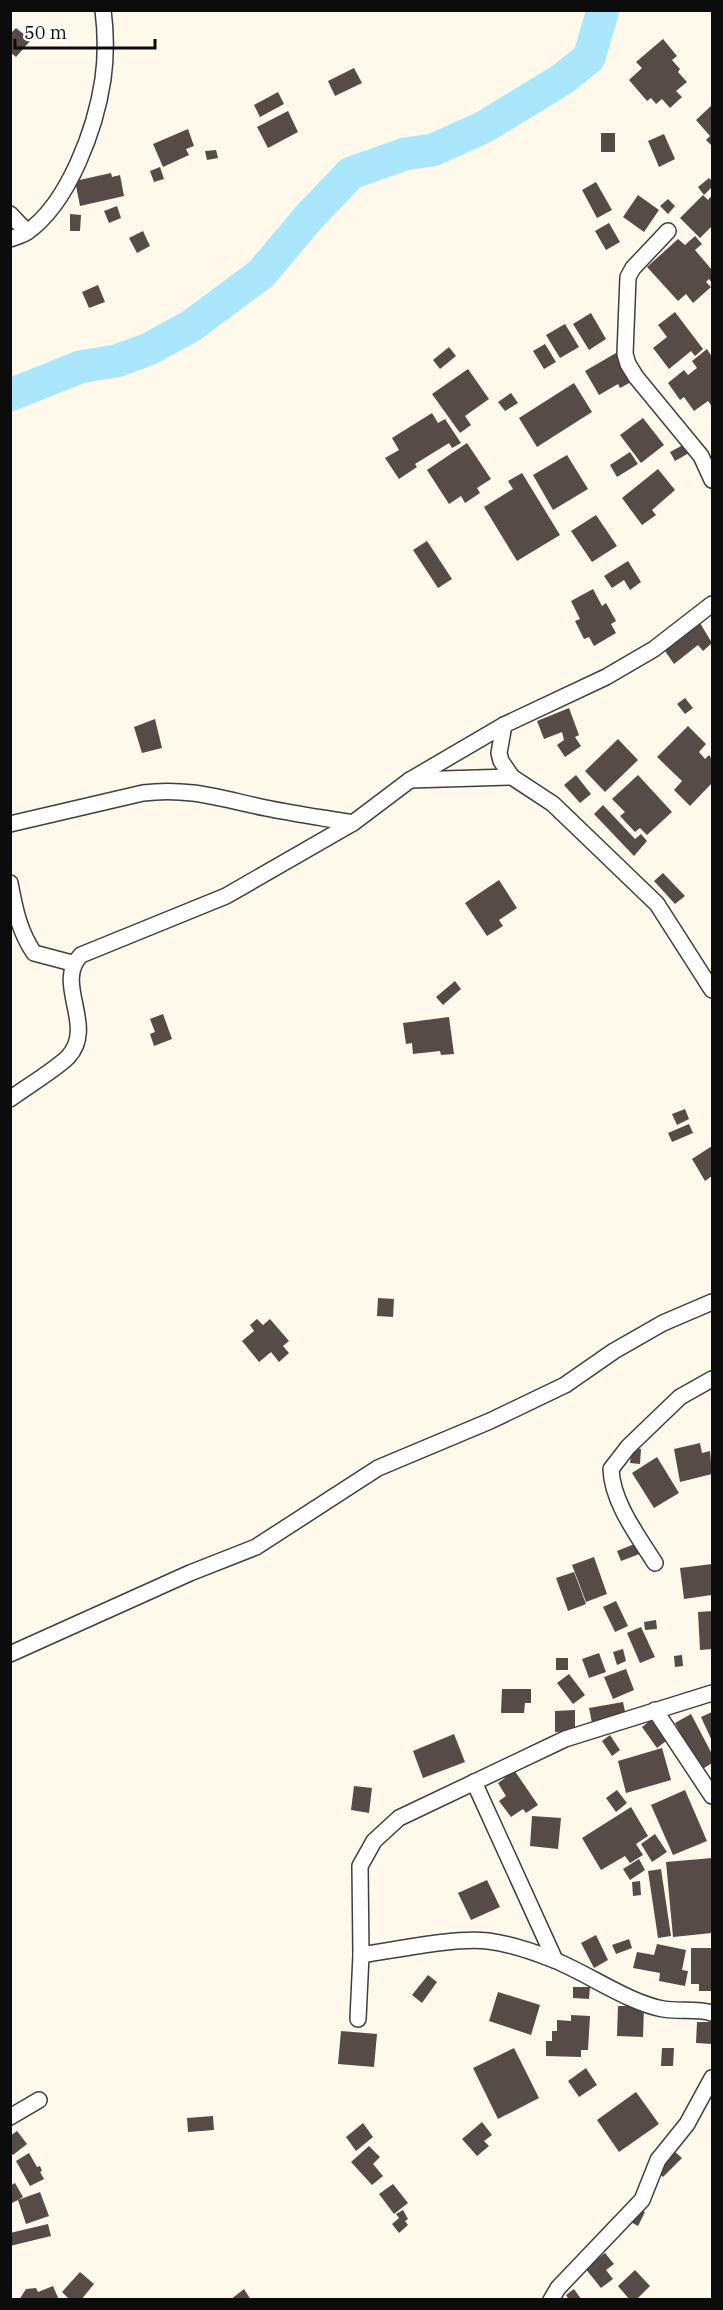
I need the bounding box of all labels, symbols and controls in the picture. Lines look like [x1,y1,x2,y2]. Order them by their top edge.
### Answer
scale bar [15,12,154,50]
text: 50 m [24,21,67,44]

